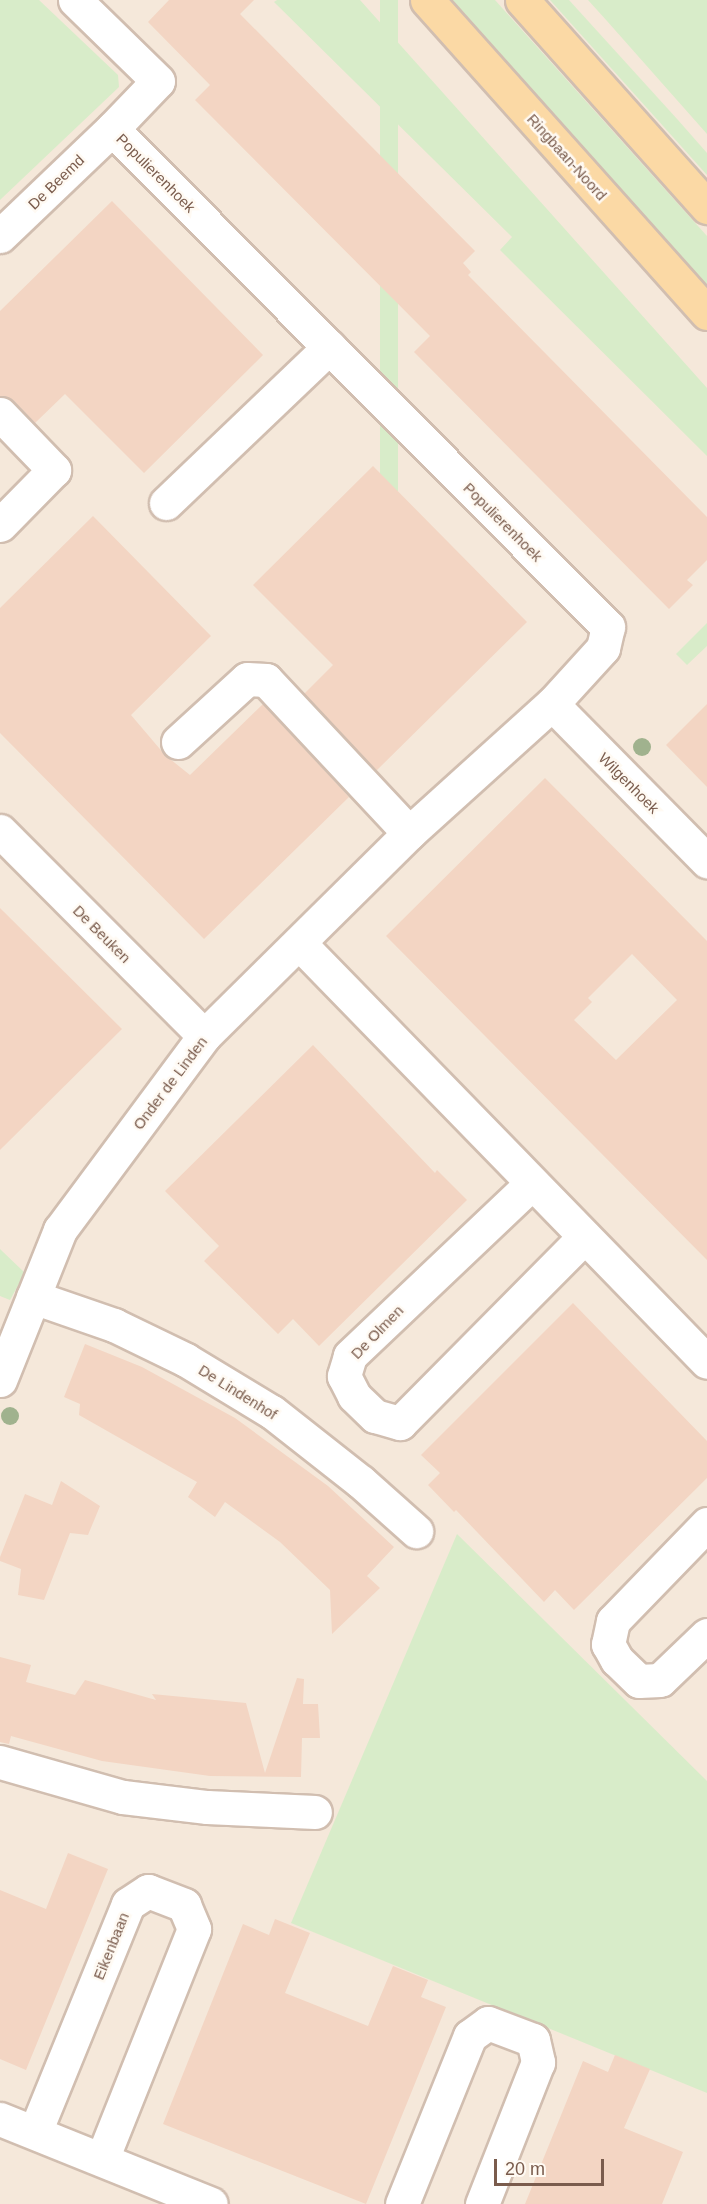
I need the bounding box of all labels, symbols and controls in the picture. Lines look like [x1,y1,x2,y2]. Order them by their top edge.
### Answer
street label: Ringbaan-Noord [523,110,611,204]
street label: Populierenhoek [113,130,199,216]
street label: De Beemd [24,151,88,213]
street label: Populierenhoek [460,479,546,565]
street label: Wilgenhoek [595,749,663,817]
street label: De Beuken [69,901,135,967]
street label: Onder de Linden [129,1033,211,1133]
street label: De Olmen [347,1301,407,1363]
street label: De Lindenhof [195,1361,281,1423]
street label: Eikenbaan [89,1910,133,1982]
scale bar [497,2147,606,2185]
text: 20 m [505,2159,545,2179]

